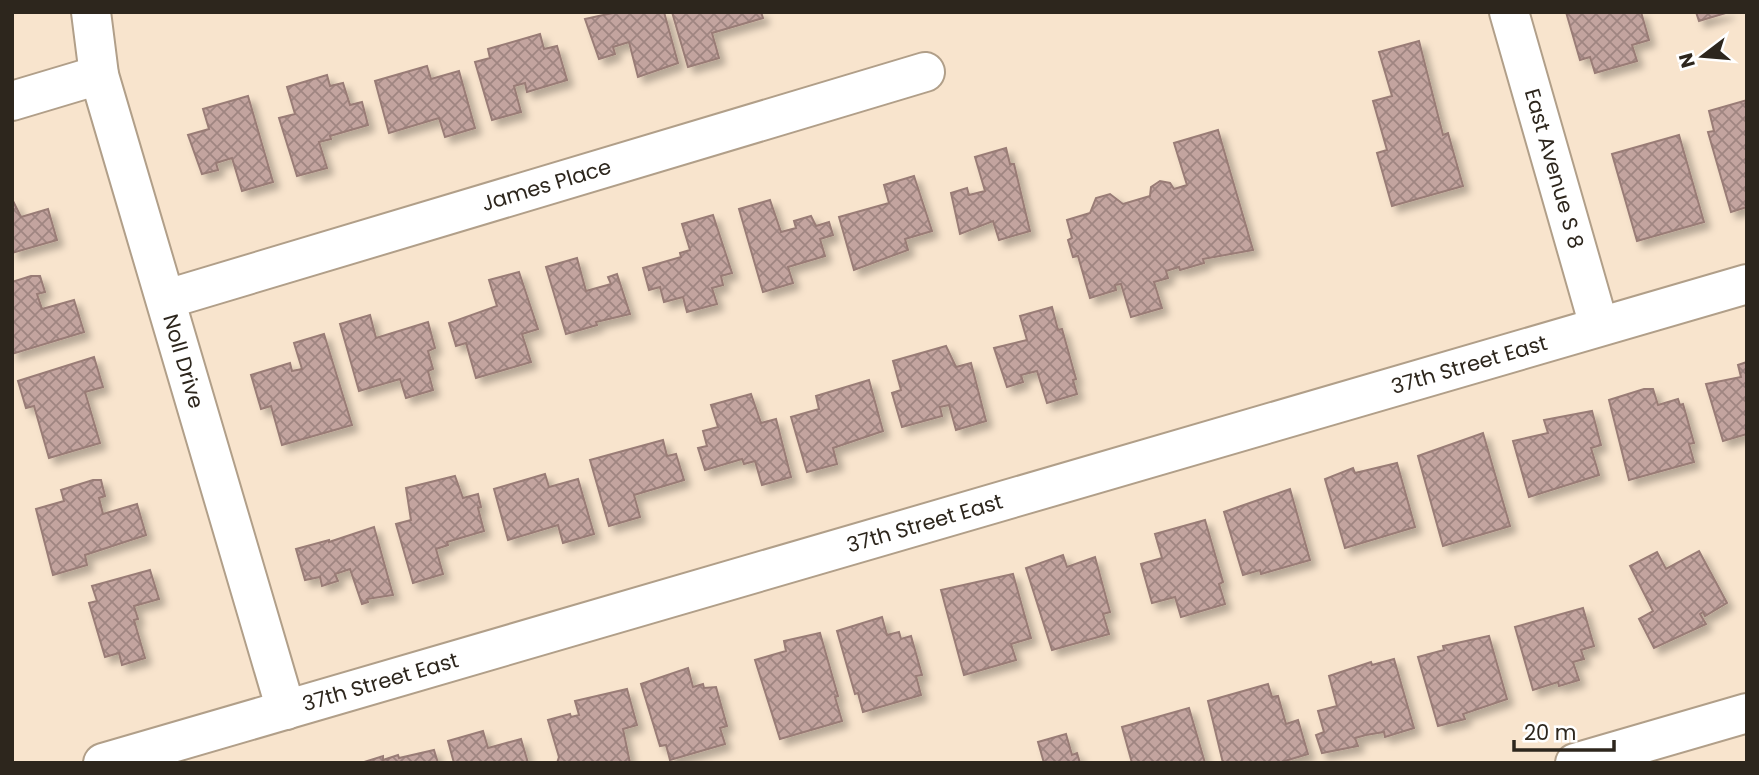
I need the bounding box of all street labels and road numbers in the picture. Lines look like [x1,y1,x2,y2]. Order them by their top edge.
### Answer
street label: East Avenue S 8 [1518,85,1591,252]
street label: James Place [478,152,615,218]
street label: Noll Drive [156,311,211,412]
street label: 37th Street East [1388,328,1551,401]
street label: 37th Street East [843,487,1006,560]
street label: 37th Street East [299,645,462,718]

